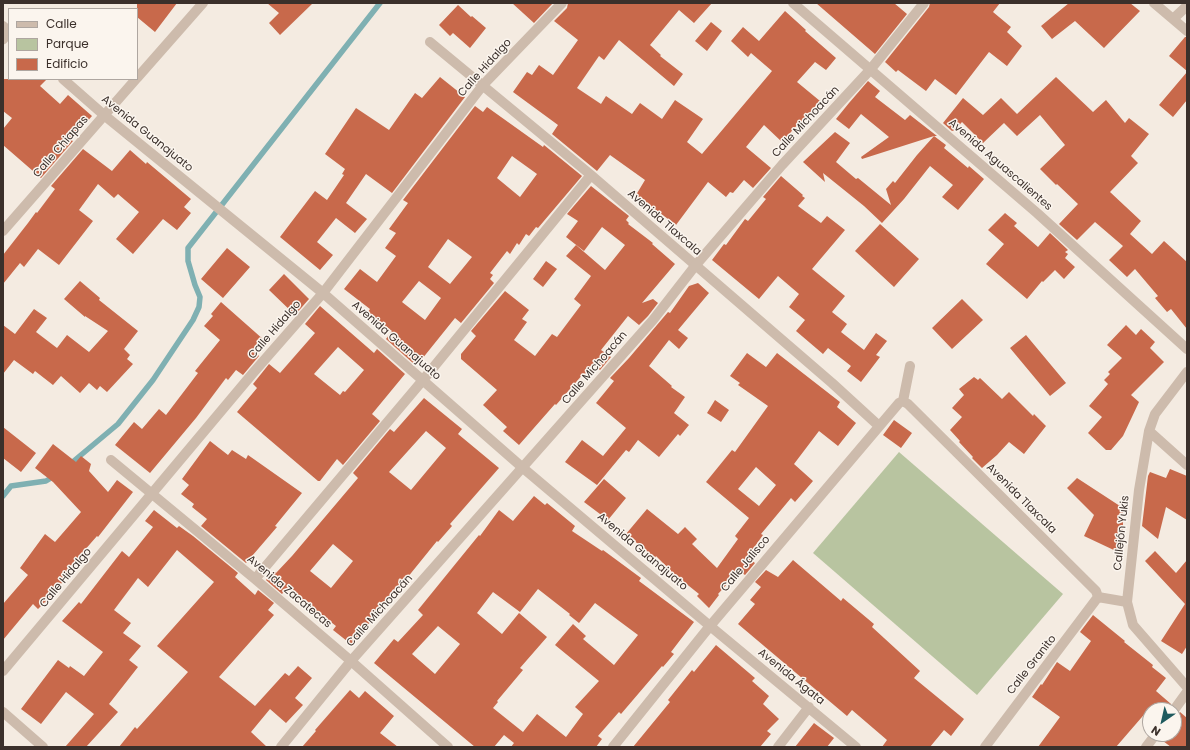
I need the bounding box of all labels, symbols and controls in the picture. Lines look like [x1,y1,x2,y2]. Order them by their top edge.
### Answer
legend [8,8,138,80]
text: Calle [46,15,77,32]
text: Parque [46,35,89,52]
street label: Calle Hidalgo [456,36,514,100]
text: Edificio [46,55,88,72]
street label: Calle Michoacán [770,84,842,160]
street label: Avenida Guanajuato [99,93,195,175]
street label: Calle Chiapas [31,113,91,181]
street label: Avenida Aguascalientes [945,116,1055,214]
street label: Avenida Tlaxcala [624,187,704,259]
street label: Calle Hidalgo [246,298,304,362]
street label: Avenida Guanajuato [349,299,443,383]
street label: Calle Michoacán [560,329,630,407]
street label: Avenida Tlaxcala [983,461,1059,537]
street label: Callejón Yukis [1111,495,1133,571]
street label: Avenida Guanajuato [594,510,690,594]
street label: Calle Jalisco [719,533,773,595]
street label: Calle Hidalgo [37,546,95,610]
street label: Avenida Zacatecas [244,553,334,631]
street label: Calle Michoacán [344,572,416,650]
street label: Calle Granito [1005,633,1059,697]
street label: Avenida Ágata [755,646,827,708]
north arrow [1142,702,1182,742]
text: N [1148,722,1164,740]

